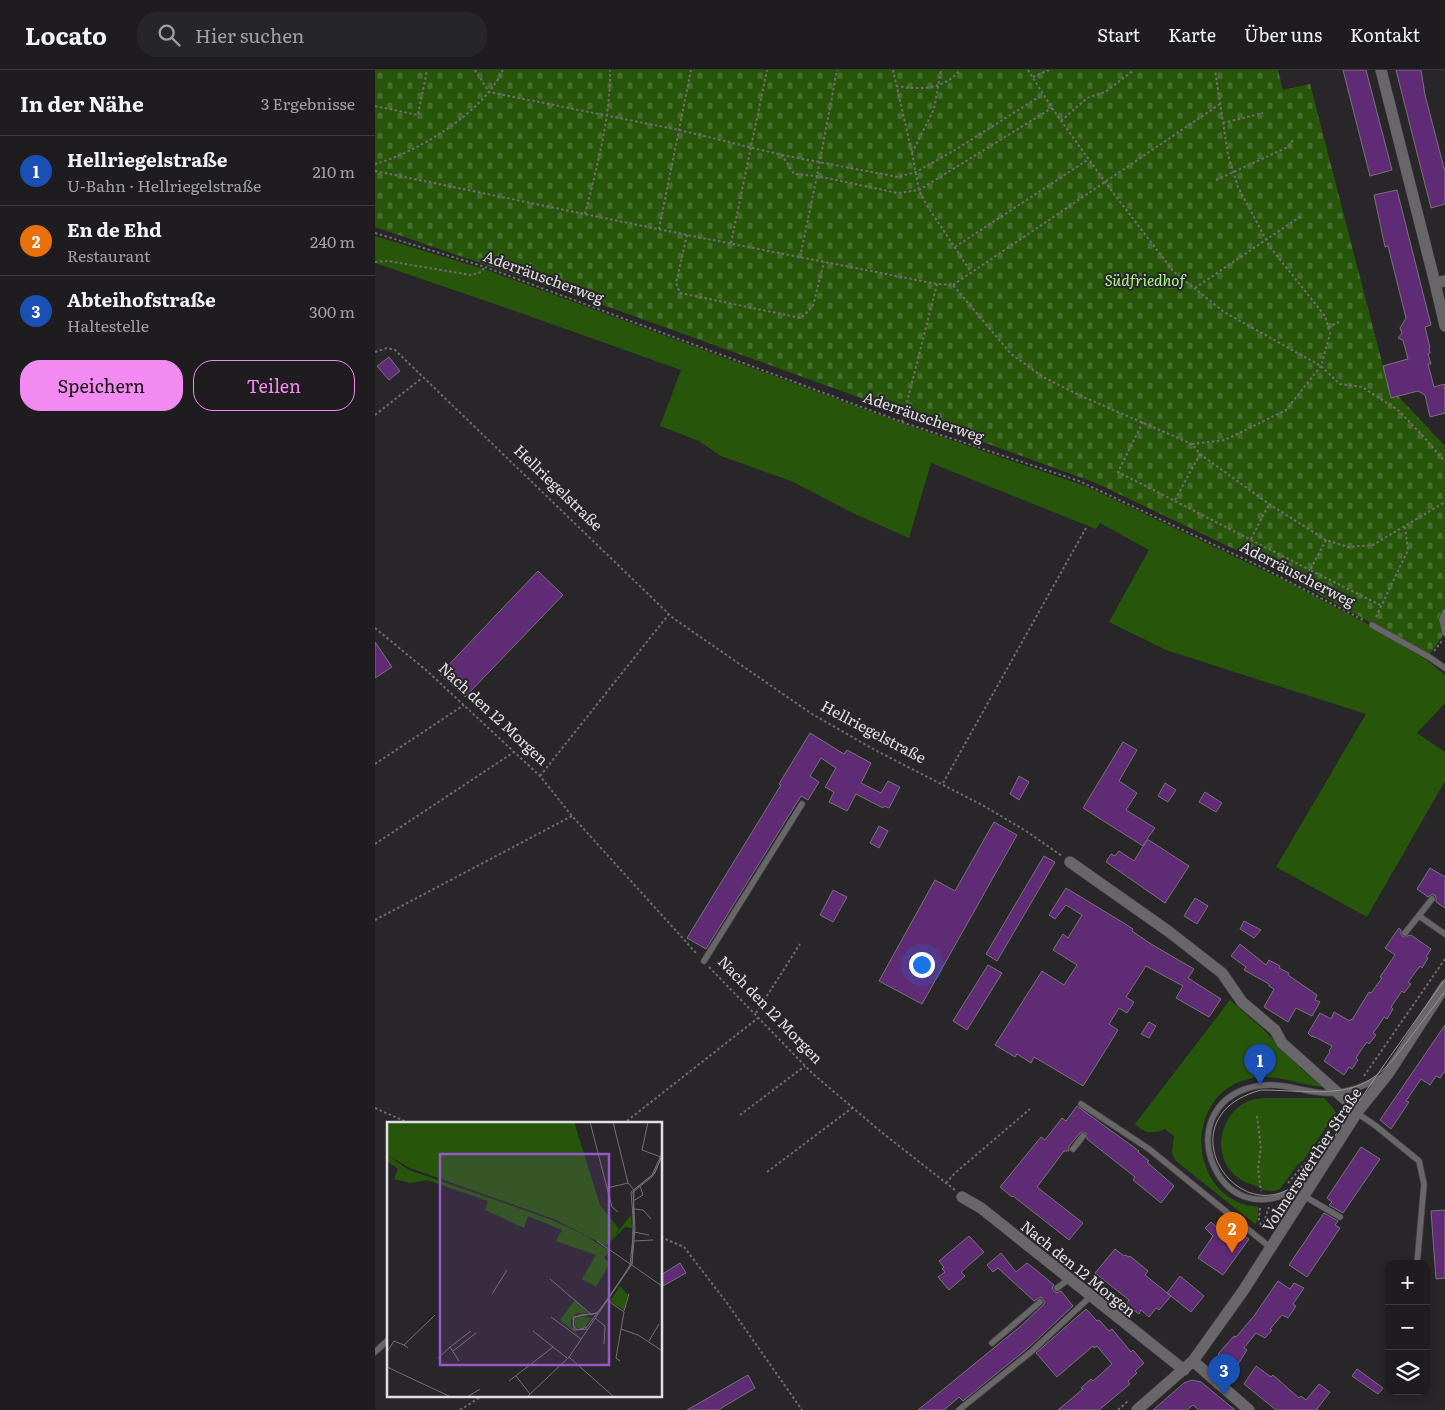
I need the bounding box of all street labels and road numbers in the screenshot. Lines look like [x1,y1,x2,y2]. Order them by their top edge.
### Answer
street label: Aderräuscherweg [481,244,608,309]
street label: Aderräuscherweg [860,385,988,448]
street label: Hellriegelstraße [509,438,609,536]
street label: Aderräuscherweg [1236,534,1360,612]
street label: Nach den 12 Morgen [434,656,554,770]
street label: Hellriegelstraße [817,694,931,768]
street label: Nach den 12 Morgen [713,950,829,1068]
street label: Volmerswerther Straße [1256,1082,1366,1236]
street label: Nach den 12 Morgen [1016,1214,1142,1322]

